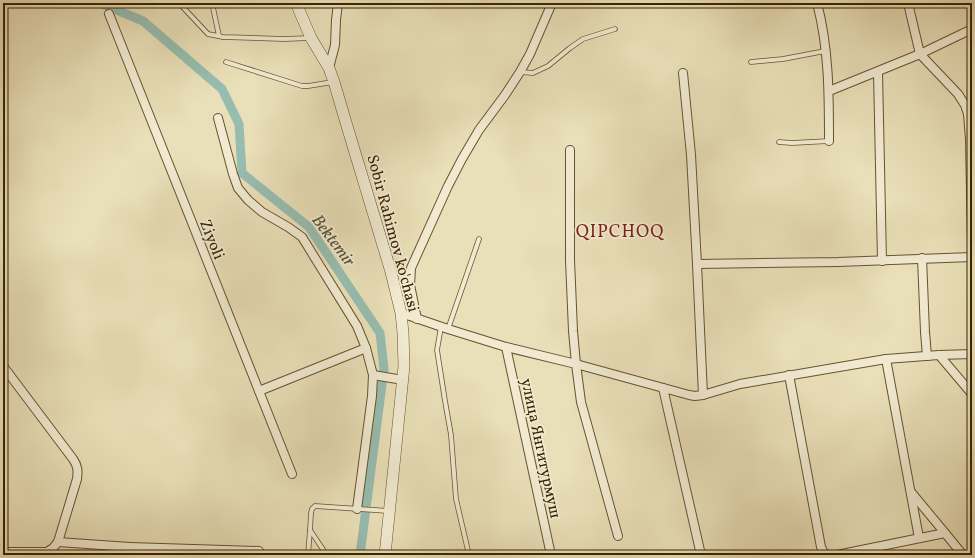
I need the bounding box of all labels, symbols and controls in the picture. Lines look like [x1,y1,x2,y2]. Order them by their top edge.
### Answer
street label: Sobir Rahimov ko'chasi [360,152,424,315]
water label: Bektemir [306,210,360,272]
street label: Ziyoli [193,216,229,263]
district label: QIPCHOQ [576,220,664,245]
street label: улица Янгитурмуш [514,376,566,520]

